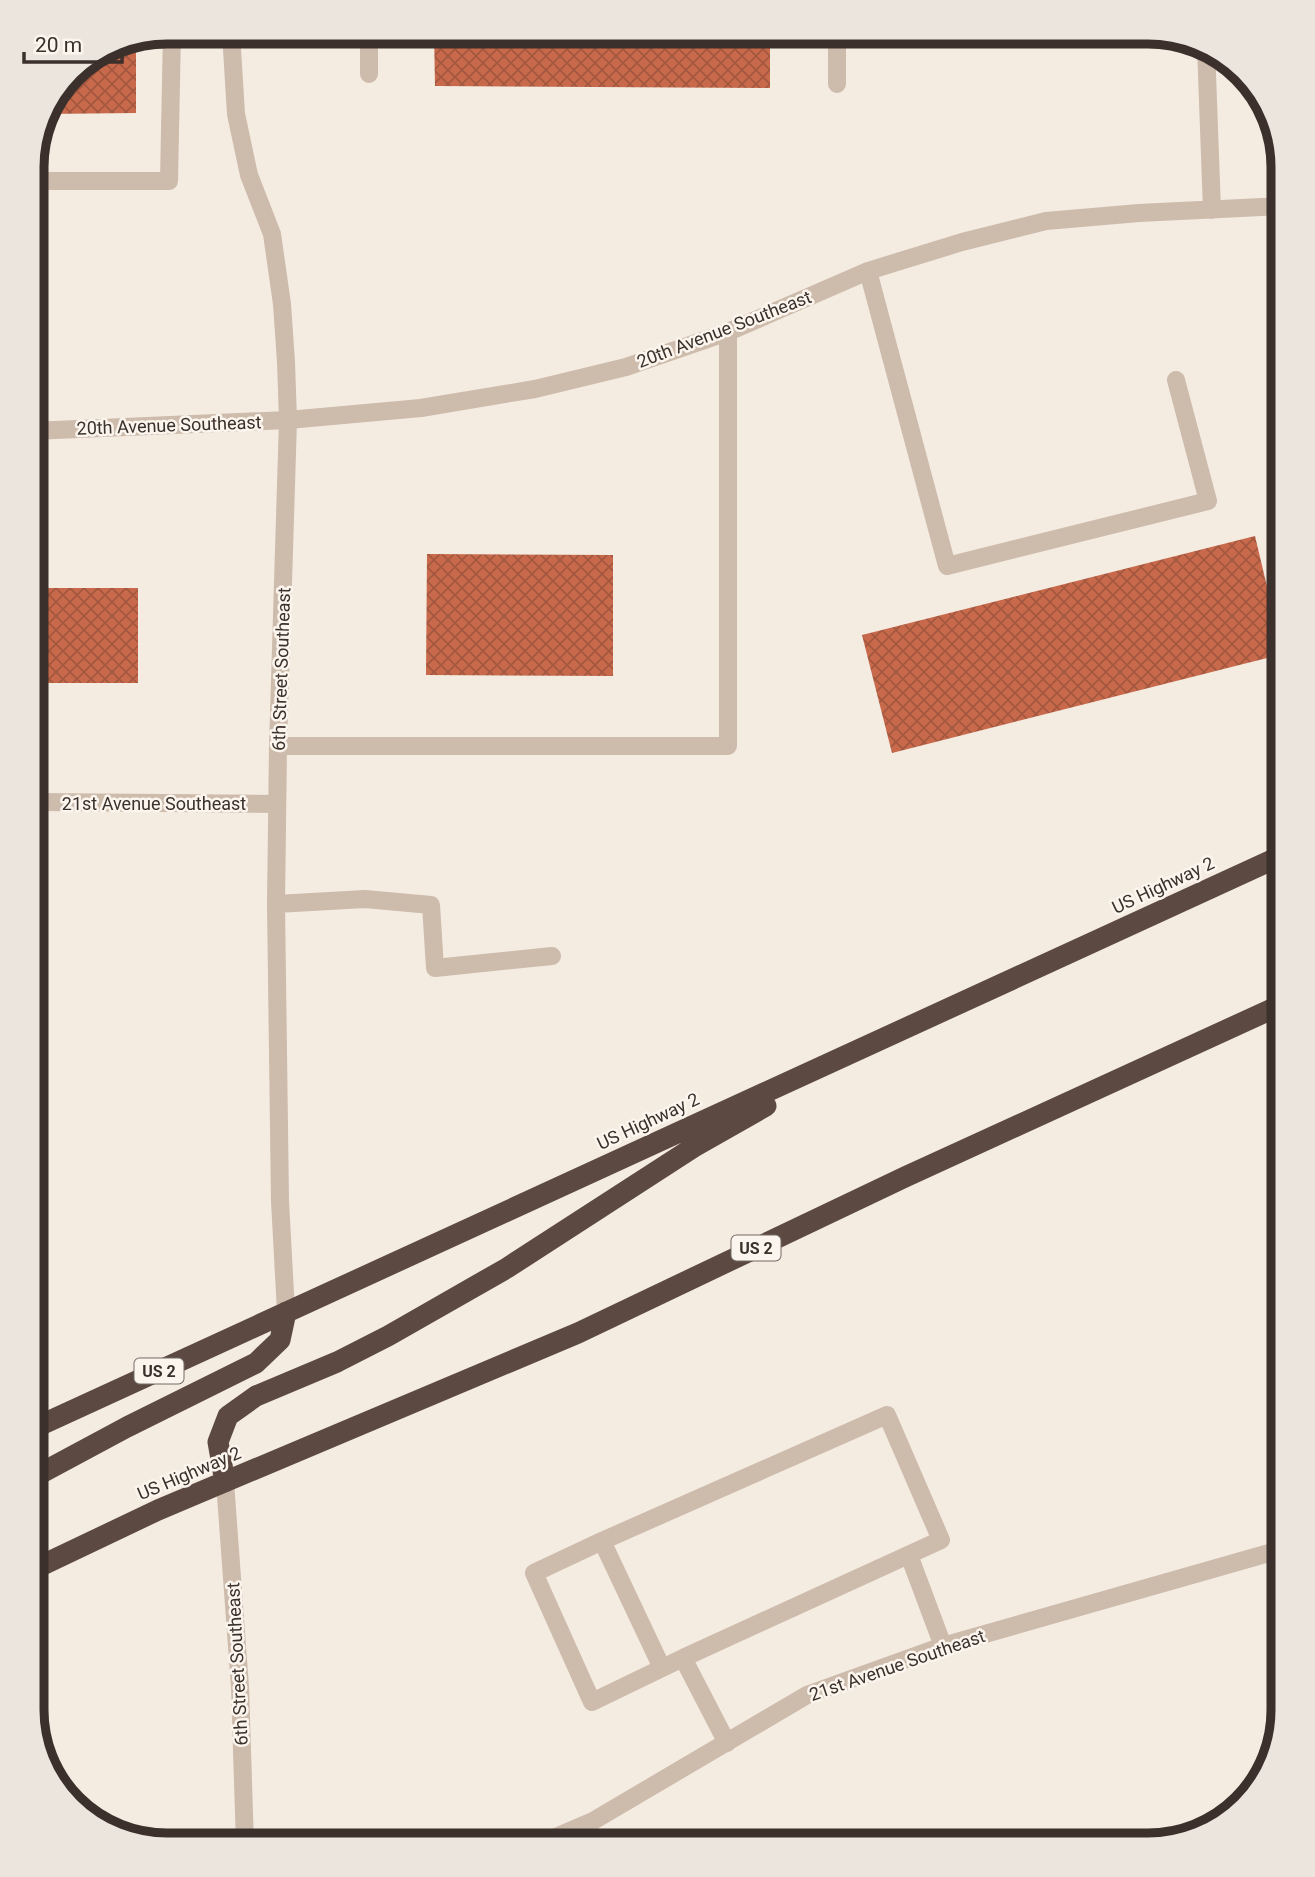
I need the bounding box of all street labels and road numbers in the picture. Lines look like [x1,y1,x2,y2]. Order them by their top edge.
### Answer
street label: 20th Avenue Southeast [634,286,814,372]
street label: 20th Avenue Southeast [76,411,262,439]
street label: 6th Street Southeast [268,587,294,751]
street label: 21st Avenue Southeast [62,793,246,814]
street label: US Highway 2 [1109,852,1217,918]
street label: US Highway 2 [594,1088,702,1154]
road number: US 2 [732,1236,780,1260]
road number: US 2 [134,1358,184,1384]
street label: US Highway 2 [134,1442,244,1504]
street label: 6th Street Southeast [222,1582,252,1746]
street label: 21st Avenue Southeast [806,1625,988,1705]

